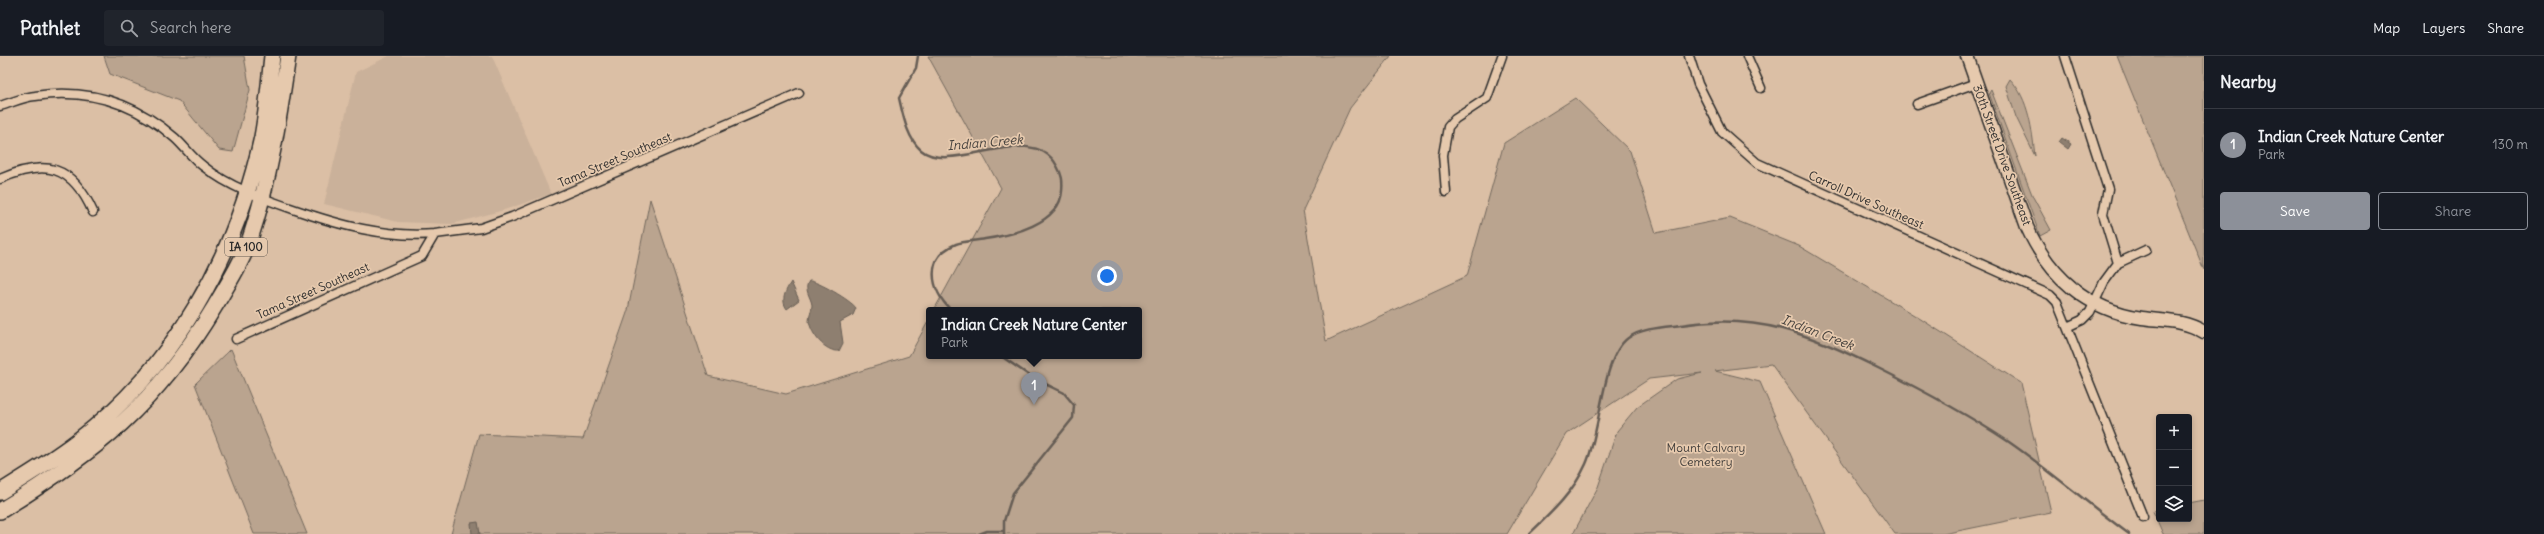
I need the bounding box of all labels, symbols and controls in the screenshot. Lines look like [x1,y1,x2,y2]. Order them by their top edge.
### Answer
search box [104,10,384,46]
text: Pathlet [20,16,80,40]
icon: search [118,17,140,39]
text: Search here [150,18,231,37]
text: Map [2373,19,2400,37]
text: Layers [2422,19,2465,37]
text: Share [2487,19,2524,37]
text: Nearby [2220,71,2276,93]
street label: 30th Street Drive Southeast [1970,82,2035,227]
text: Indian Creek Nature Center [2258,127,2444,146]
street label: Tama Street Southeast [556,129,674,190]
water label: Indian Creek [947,131,1025,154]
text: 1 [2230,136,2236,153]
text: 130 m [2492,136,2528,153]
text: Park [2258,146,2285,163]
street label: Carroll Drive Southeast [1806,167,1926,232]
button: Save [2220,192,2370,230]
button: Share [2378,192,2528,230]
road number: IA 100 [225,238,267,256]
street label: Tama Street Southeast [254,259,371,322]
your location [1097,266,1117,286]
popup [926,307,1142,359]
water label: Indian Creek [1779,311,1857,354]
text: Indian Creek Nature Center [941,315,1127,334]
text: Park [941,334,968,351]
pin: 1 [1021,372,1047,405]
map controls [2156,414,2192,522]
button: + [2156,414,2192,450]
park label: Mount Calvary Cemetery [1667,440,1745,469]
button: − [2156,450,2192,486]
button: layers [2156,486,2192,522]

